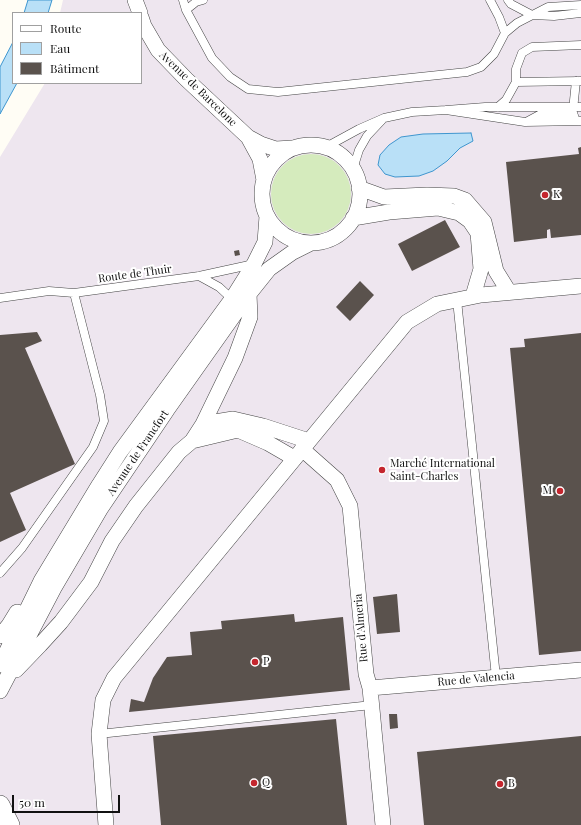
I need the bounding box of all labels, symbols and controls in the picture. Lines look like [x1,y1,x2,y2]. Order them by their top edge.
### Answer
legend [12,12,142,84]
text: Route [50,20,82,36]
text: Eau [50,40,70,56]
street label: Avenue de Barcelone [156,49,240,129]
text: Bâtiment [50,60,99,76]
place label: K [553,188,560,202]
marker: K [540,190,550,200]
street label: Route de Thuir [97,262,173,286]
street label: Avenue de Francfort [104,408,172,498]
place label: Marché International Saint-Charles [390,457,495,483]
marker: Marché International Saint-Charles [377,465,387,475]
place label: M [542,484,552,498]
marker: M [555,486,565,496]
street label: Rue d'Almeria [351,593,371,663]
place label: P [263,655,269,669]
marker: P [250,657,260,667]
street label: Rue de Valencia [437,669,515,689]
place label: Q [262,776,270,790]
place label: B [508,777,515,791]
marker: Q [249,778,259,788]
marker: B [495,779,505,789]
scale bar [14,787,122,813]
text: 50 m [19,794,45,810]

